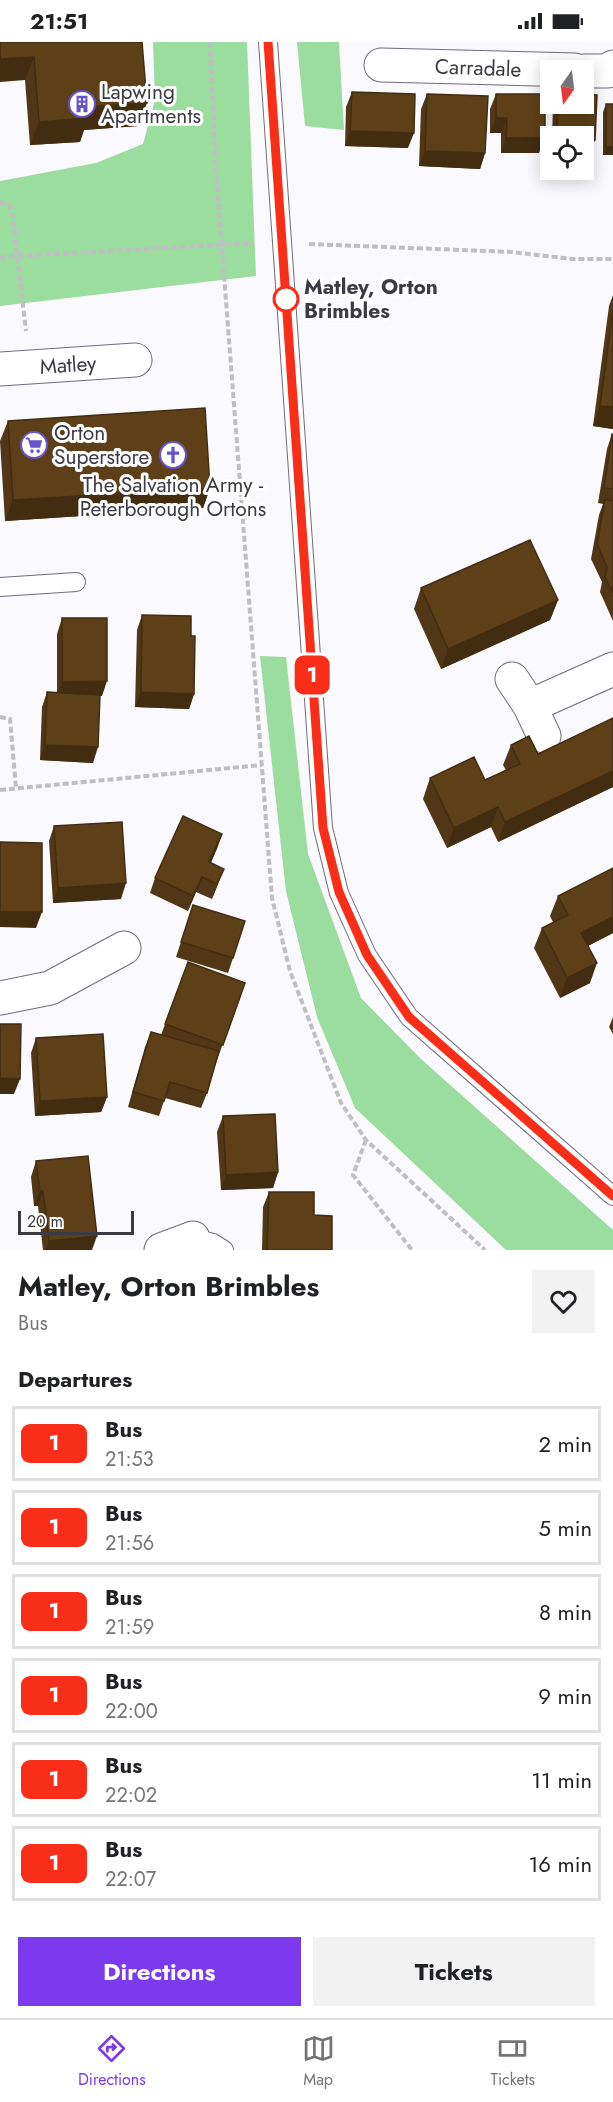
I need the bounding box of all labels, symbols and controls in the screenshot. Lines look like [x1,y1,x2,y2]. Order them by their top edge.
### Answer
text: 21:51 [30,5,88,37]
street label: Carradale [434,51,522,85]
north arrow [540,60,594,114]
map controls [540,60,594,180]
place label: Lapwing Apartments [101,77,201,131]
building icon: Lapwing Apartments [67,89,97,119]
button: locate [540,126,594,180]
place label: Matley, Orton Brimbles [304,272,438,326]
marker: Matley, Orton Brimbles [273,286,299,312]
street label: Matley [39,348,98,382]
place label: Orton Superstore [54,418,149,472]
supermarket icon: Orton Superstore [19,430,49,460]
church icon: The Salvation Army - Peterborough Ortons [158,440,188,470]
place label: The Salvation Army - Peterborough Ortons [80,470,266,524]
line badge: 1 [292,656,332,694]
text: 1 [307,660,317,690]
scale bar [18,1208,134,1236]
text: 20 m [27,1210,63,1233]
text: Matley, Orton Brimbles [18,1266,319,1307]
button: heart [532,1270,595,1333]
text: Bus [18,1309,48,1338]
text: Departures [18,1363,132,1395]
text: Bus [105,1413,142,1445]
text: 1 [49,1428,59,1458]
text: 2 min [538,1428,592,1460]
text: 21:53 [105,1445,154,1474]
text: Bus [105,1497,142,1529]
text: 1 [49,1512,59,1542]
text: 5 min [539,1512,592,1544]
text: 21:56 [105,1529,154,1558]
text: Bus [105,1581,142,1613]
text: 1 [49,1596,59,1626]
text: 8 min [539,1596,592,1628]
text: 21:59 [105,1613,154,1642]
text: Bus [105,1665,142,1697]
text: 1 [49,1680,59,1710]
text: 9 min [538,1680,592,1712]
text: 22:00 [105,1697,158,1726]
text: Bus [105,1749,142,1781]
text: 1 [49,1764,59,1794]
text: 11 min [531,1764,592,1796]
text: 22:02 [105,1781,157,1810]
text: Bus [105,1833,142,1865]
text: 1 [49,1848,59,1878]
text: 16 min [528,1848,592,1880]
text: 22:07 [105,1865,156,1894]
button: Directions [18,1937,301,2006]
button: Tickets [313,1937,595,2006]
tab: Directions [78,2032,146,2091]
tab: Map [302,2032,335,2091]
tab: Tickets [490,2032,535,2091]

